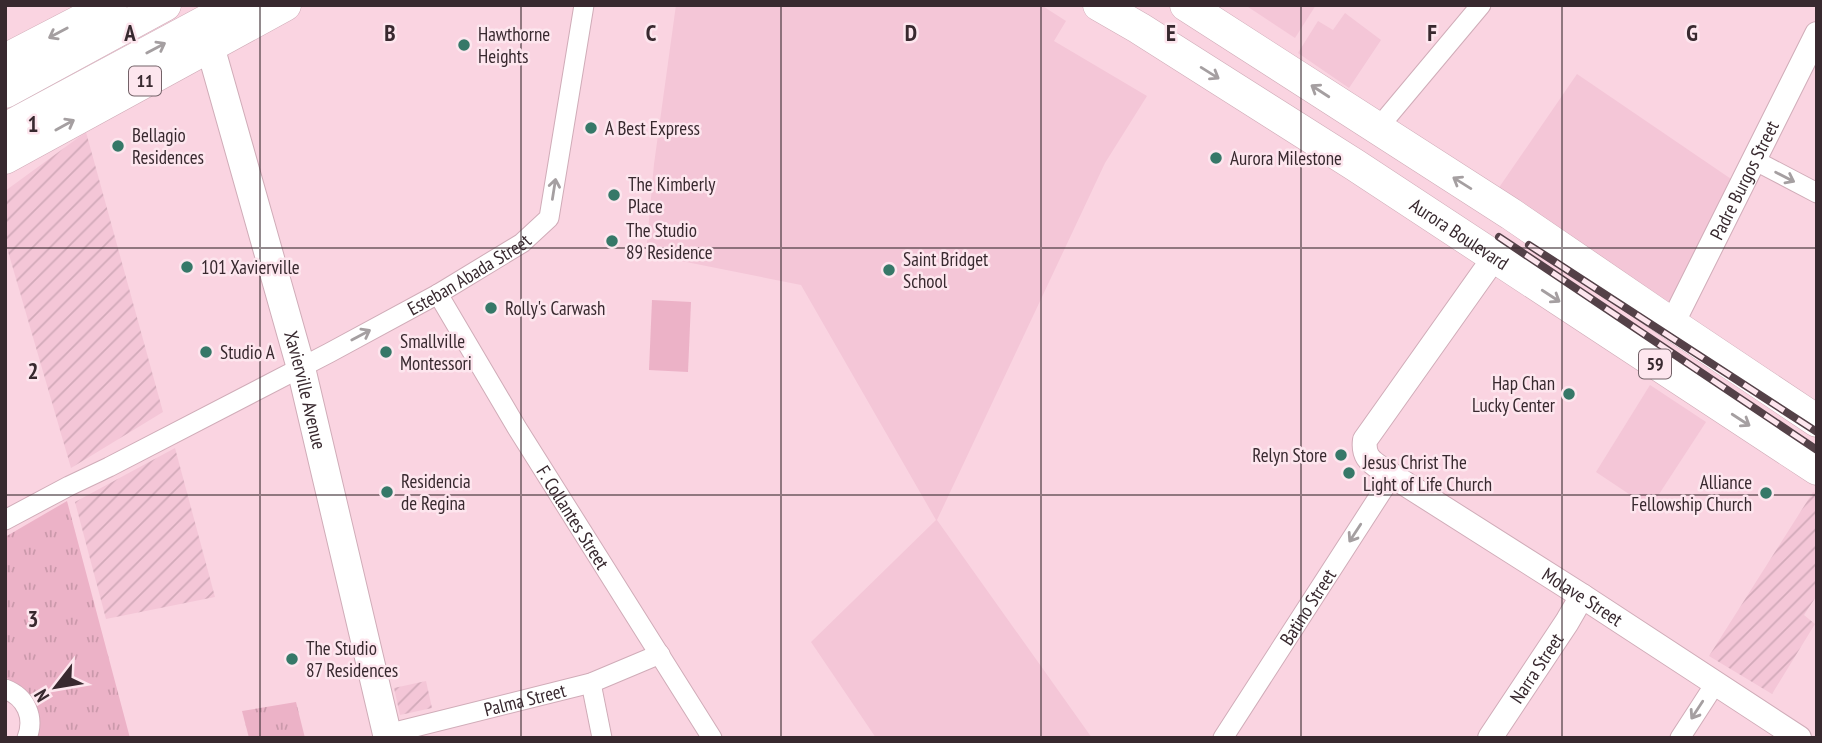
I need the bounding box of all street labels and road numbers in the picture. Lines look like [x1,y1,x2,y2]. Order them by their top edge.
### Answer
road number: 11 [129,66,161,96]
street label: Padre Burgos Street [1704,116,1784,243]
street label: Aurora Boulevard [1406,193,1513,275]
street label: Esteban Abada Street [403,228,537,320]
street label: Xavierville Avenue [279,328,332,452]
road number: 59 [1639,350,1671,378]
street label: F. Collantes Street [532,461,615,574]
street label: Molave Street [1538,562,1628,632]
street label: Batino Street [1274,564,1341,650]
street label: Narra Street [1505,628,1569,708]
street label: Palma Street [481,678,569,721]

